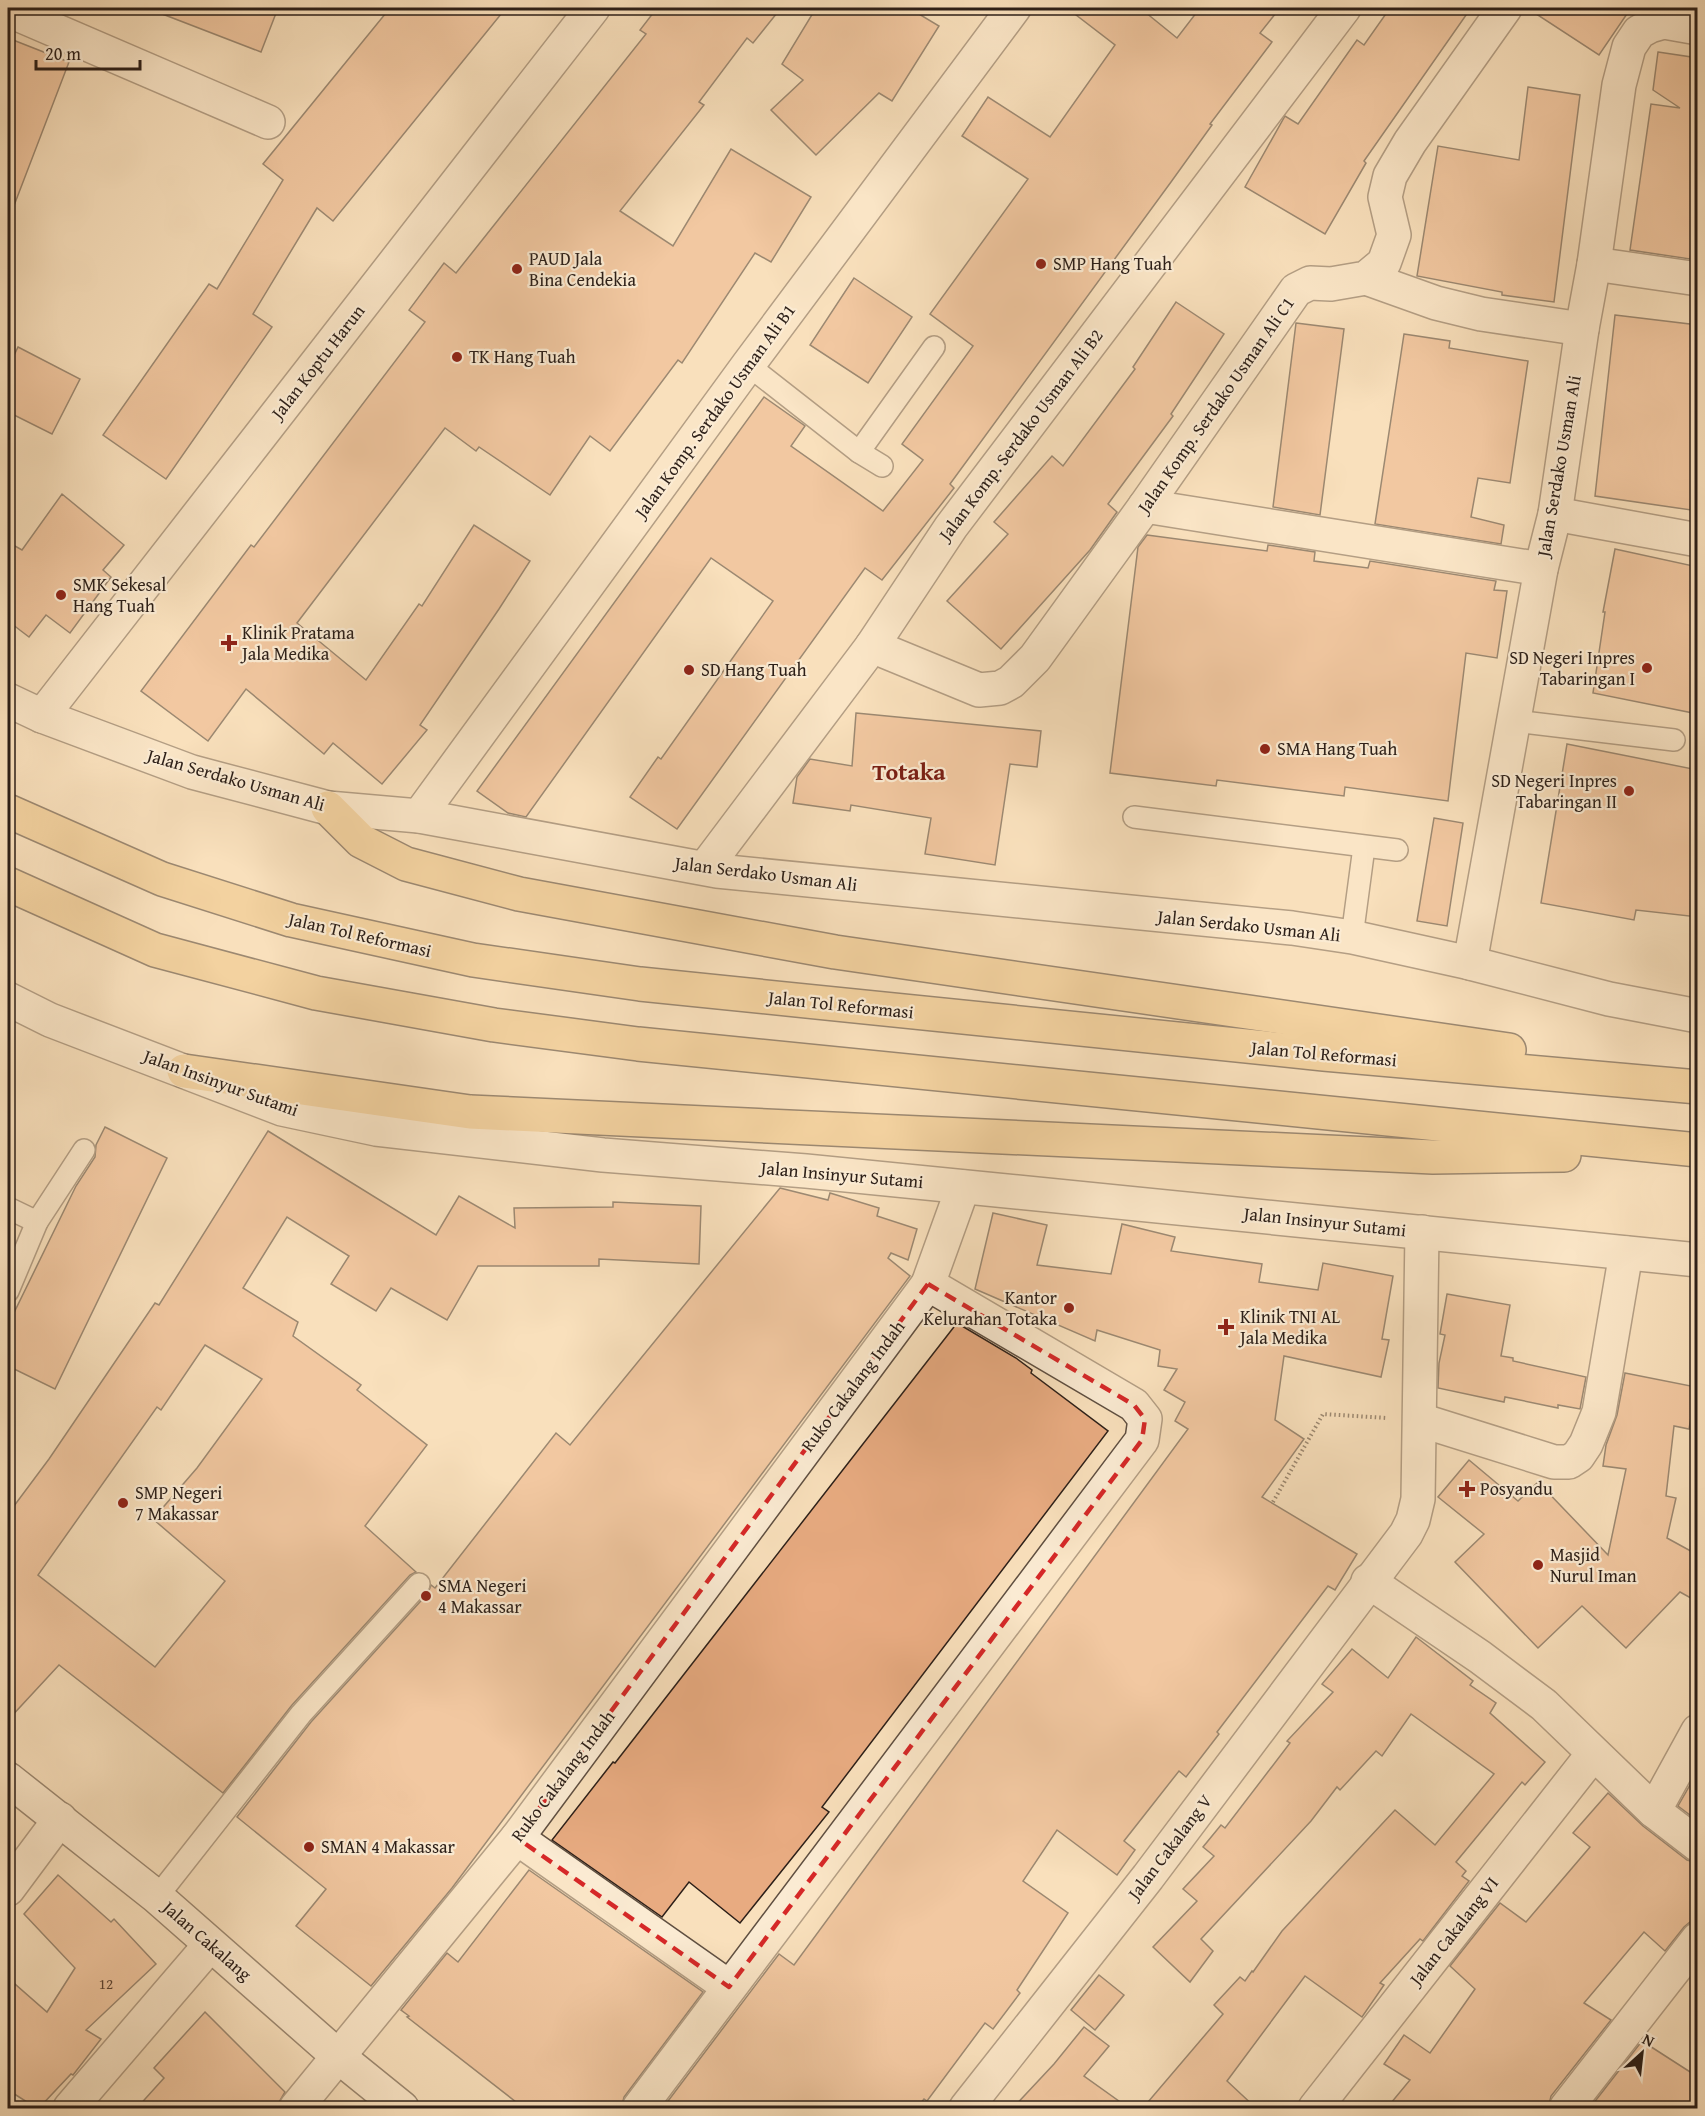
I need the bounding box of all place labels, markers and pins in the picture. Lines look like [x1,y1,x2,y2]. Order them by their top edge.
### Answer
place label: PAUD Jala Bina Cendekia [529,245,636,293]
place label: SMP Hang Tuah [1053,250,1172,277]
marker: SMP Hang Tuah [1034,257,1048,271]
marker: PAUD Jala Bina Cendekia [510,262,524,276]
place label: TK Hang Tuah [469,343,576,370]
marker: TK Hang Tuah [450,350,464,364]
place label: SMK Sekesal Hang Tuah [73,571,166,619]
marker: SMK Sekesal Hang Tuah [54,588,68,602]
place label: Klinik Pratama Jala Medika [240,619,355,667]
marker: Klinik Pratama Jala Medika [220,634,238,652]
place label: SD Negeri Inpres Tabaringan I [1509,644,1635,692]
place label: SD Hang Tuah [701,656,807,683]
marker: SD Negeri Inpres Tabaringan I [1640,661,1654,675]
marker: SD Hang Tuah [682,663,696,677]
place label: SMA Hang Tuah [1277,735,1397,762]
marker: SMA Hang Tuah [1258,742,1272,756]
place label: SD Negeri Inpres Tabaringan II [1491,767,1617,815]
marker: SD Negeri Inpres Tabaringan II [1622,784,1636,798]
place label: Kantor Kelurahan Totaka [924,1284,1058,1332]
marker: Kantor Kelurahan Totaka [1062,1301,1076,1315]
place label: Klinik TNI AL Jala Medika [1238,1303,1340,1351]
marker: Klinik TNI AL Jala Medika [1217,1318,1235,1336]
place label: Posyandu [1480,1475,1553,1502]
place label: SMP Negeri 7 Makassar [135,1479,222,1527]
marker: Posyandu [1458,1480,1476,1498]
marker: SMP Negeri 7 Makassar [116,1496,130,1510]
place label: Masjid Nurul Iman [1550,1541,1637,1589]
marker: Masjid Nurul Iman [1531,1558,1545,1572]
place label: SMA Negeri 4 Makassar [438,1572,527,1620]
marker: SMA Negeri 4 Makassar [419,1589,433,1603]
place label: SMAN 4 Makassar [321,1833,456,1860]
marker: SMAN 4 Makassar [302,1840,316,1854]

